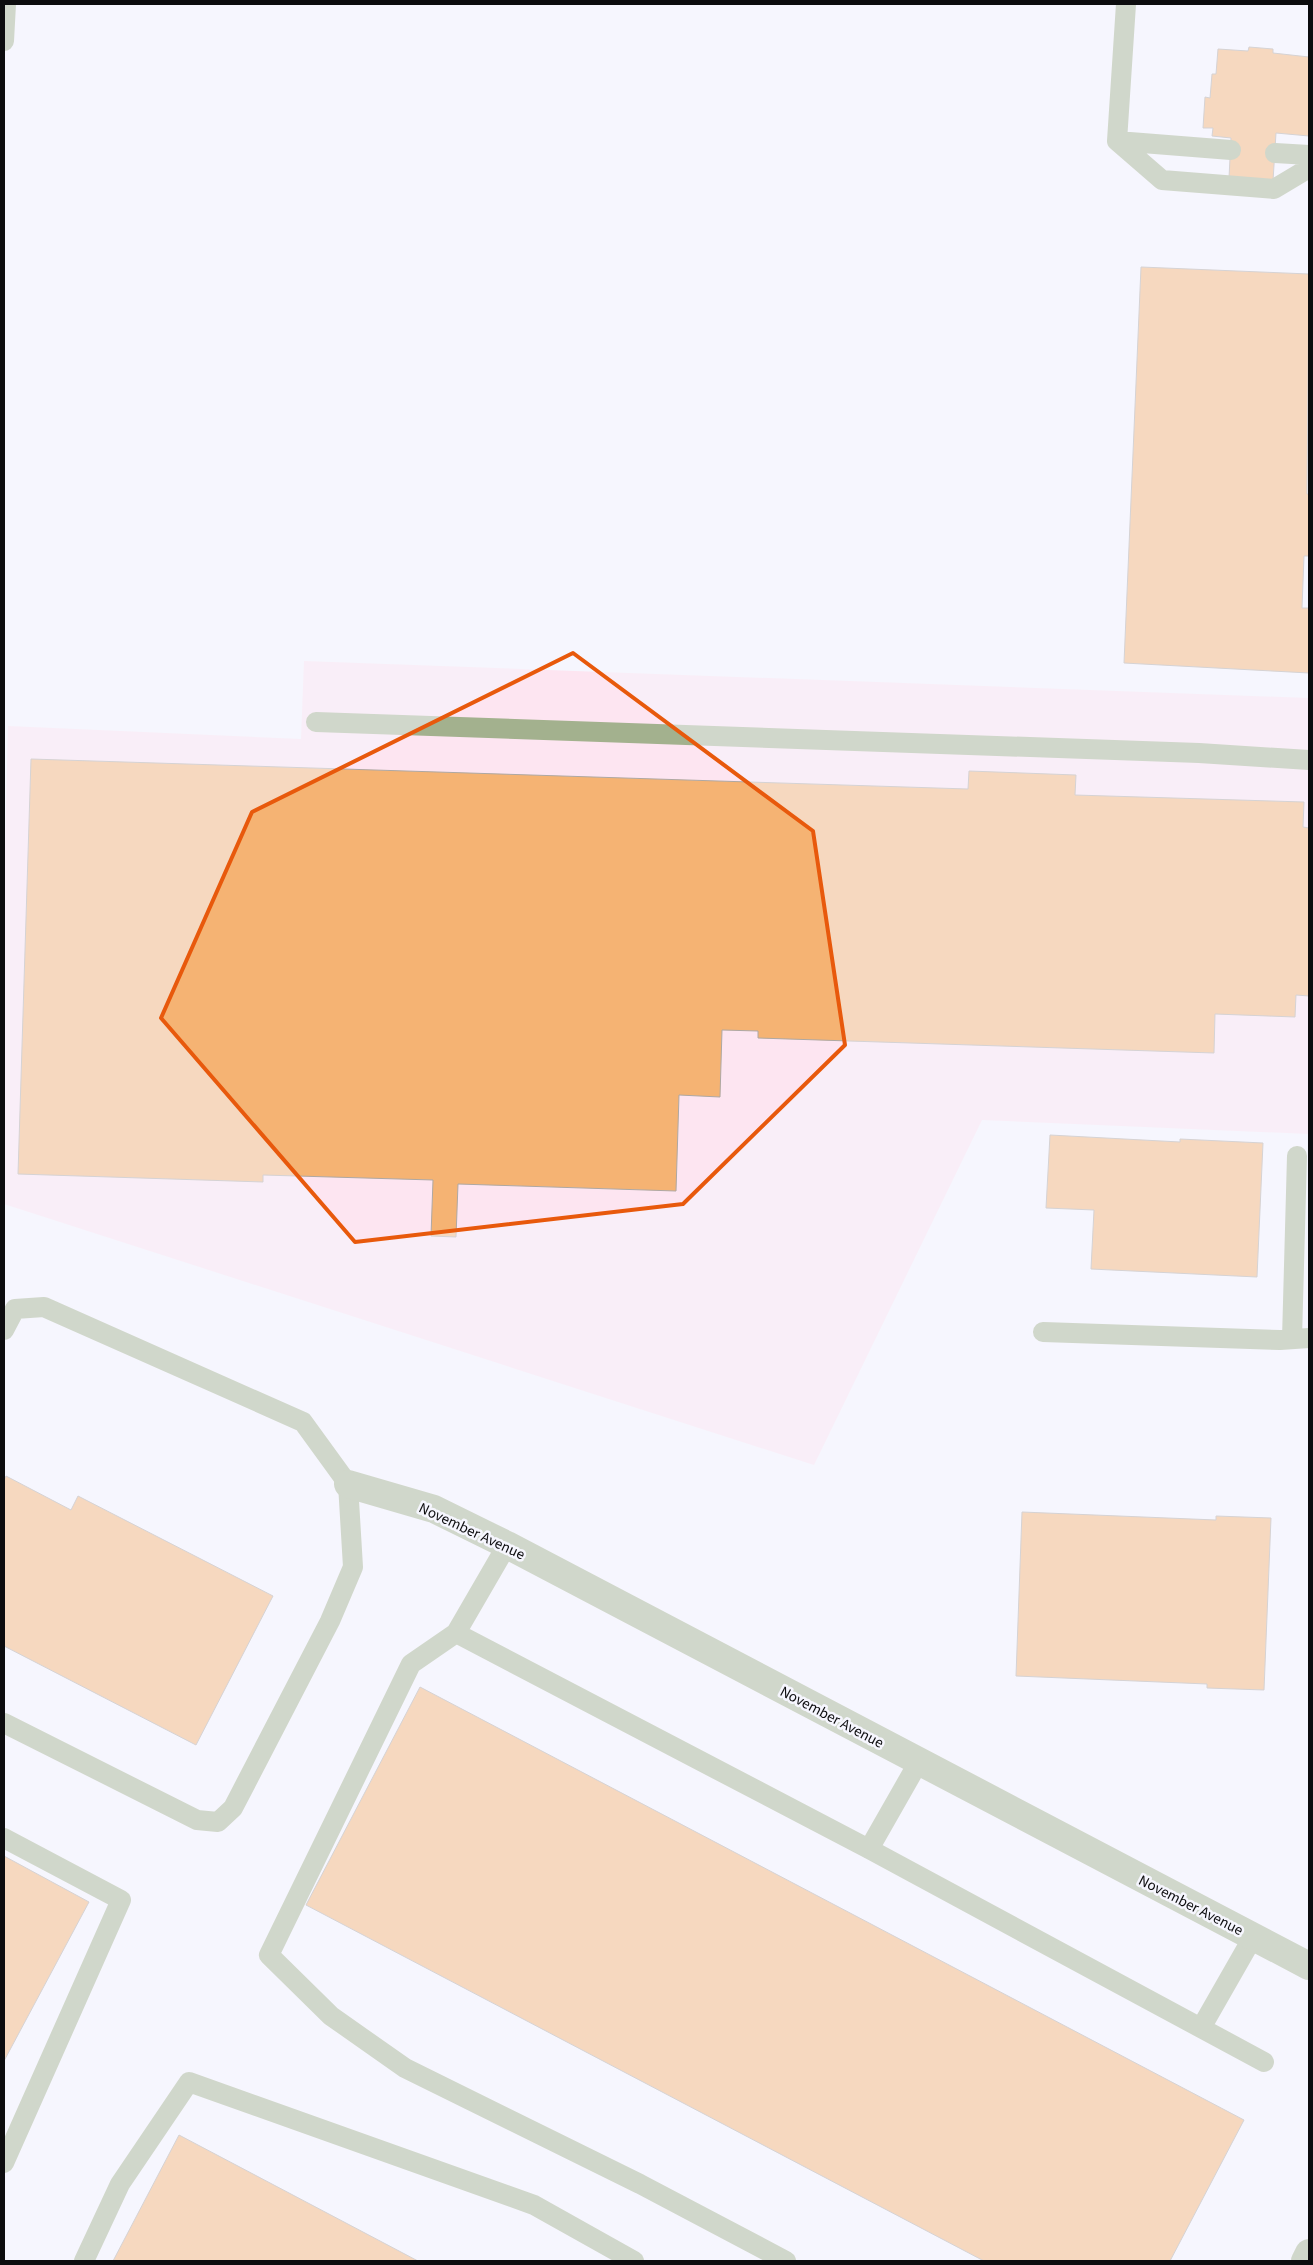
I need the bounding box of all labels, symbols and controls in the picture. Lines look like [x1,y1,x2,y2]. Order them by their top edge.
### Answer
street label: November Avenue [415,1498,528,1565]
street label: November Avenue [776,1681,887,1754]
street label: November Avenue [1135,1870,1247,1941]

